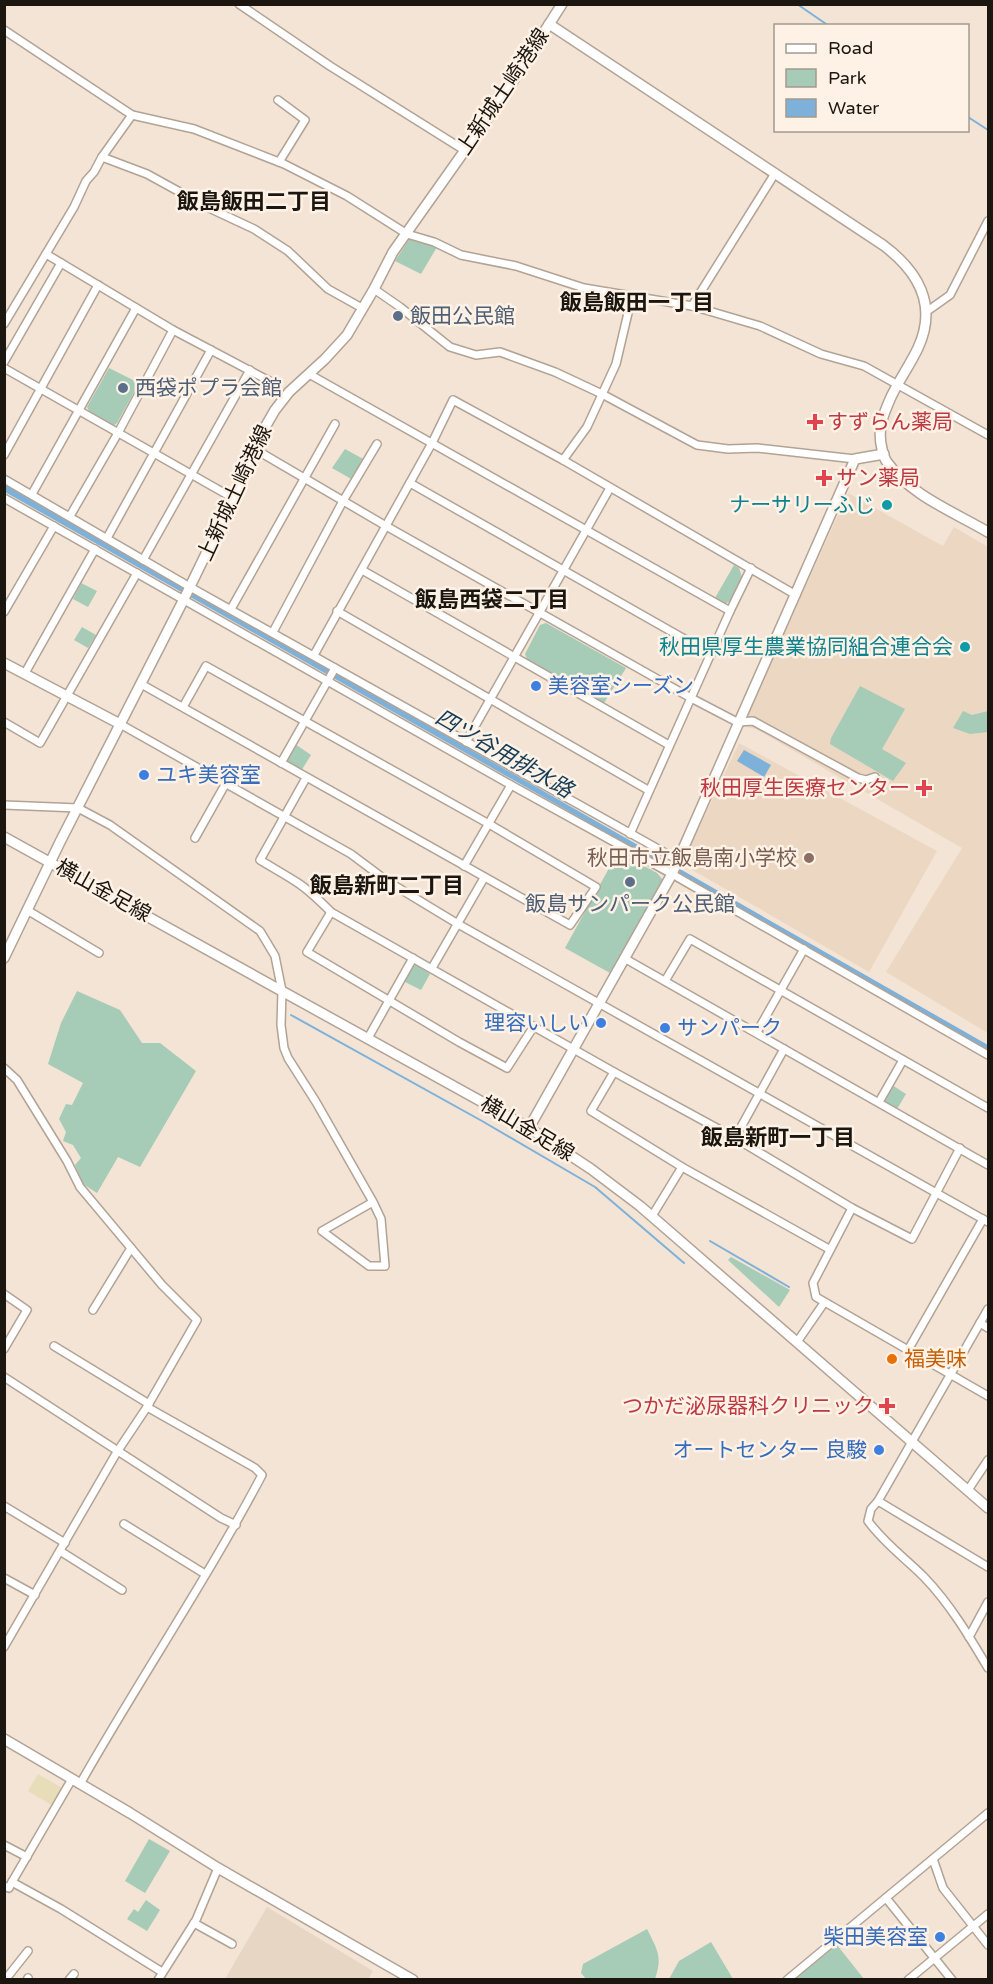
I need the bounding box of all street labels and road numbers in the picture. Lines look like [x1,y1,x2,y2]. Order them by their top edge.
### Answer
street label: 上新城土崎港線 [452,24,554,160]
street label: 上新城土崎港線 [193,421,277,565]
street label: 横山金足線 [51,855,155,927]
street label: 横山金足線 [476,1091,578,1167]

